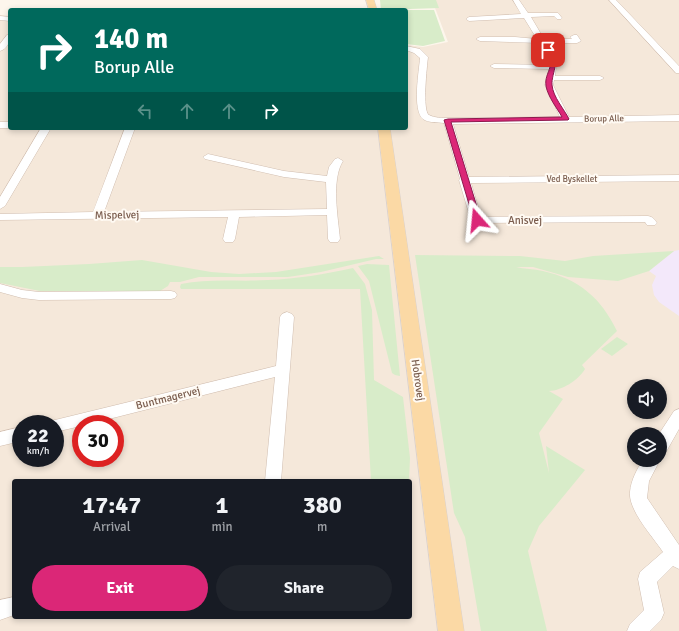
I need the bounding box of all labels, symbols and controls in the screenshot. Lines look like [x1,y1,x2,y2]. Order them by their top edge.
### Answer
text: 140 m [94,22,168,56]
icon: right [28,24,80,76]
pin [531,33,565,67]
icon: arrive [537,39,559,61]
text: Borup Alle [94,56,174,78]
icon: left [134,100,156,122]
icon: ahead [176,100,198,122]
icon: ahead [218,100,240,122]
icon: right [260,100,282,122]
street label: Borup Alle [584,113,625,125]
street label: Ved Byskellet [546,174,598,185]
position arrow [456,199,498,241]
street label: Mispelvej [95,208,139,222]
street label: Anisvej [508,214,542,227]
street label: Hobrovej [409,358,427,402]
map controls [627,379,667,467]
button: sound [627,379,667,419]
street label: Buntmagervej [134,384,202,412]
speed limit sign: 30 [72,415,124,467]
text: 22 [27,423,49,448]
button: layers [627,427,667,467]
text: km/h [27,445,49,457]
text: 17:47 [82,490,141,520]
text: 1 [216,490,228,520]
text: 380 [303,490,342,520]
text: Arrival [93,519,130,535]
text: min [212,519,233,535]
text: m [317,519,327,535]
button: Exit [32,565,208,611]
button: Share [216,565,392,611]

